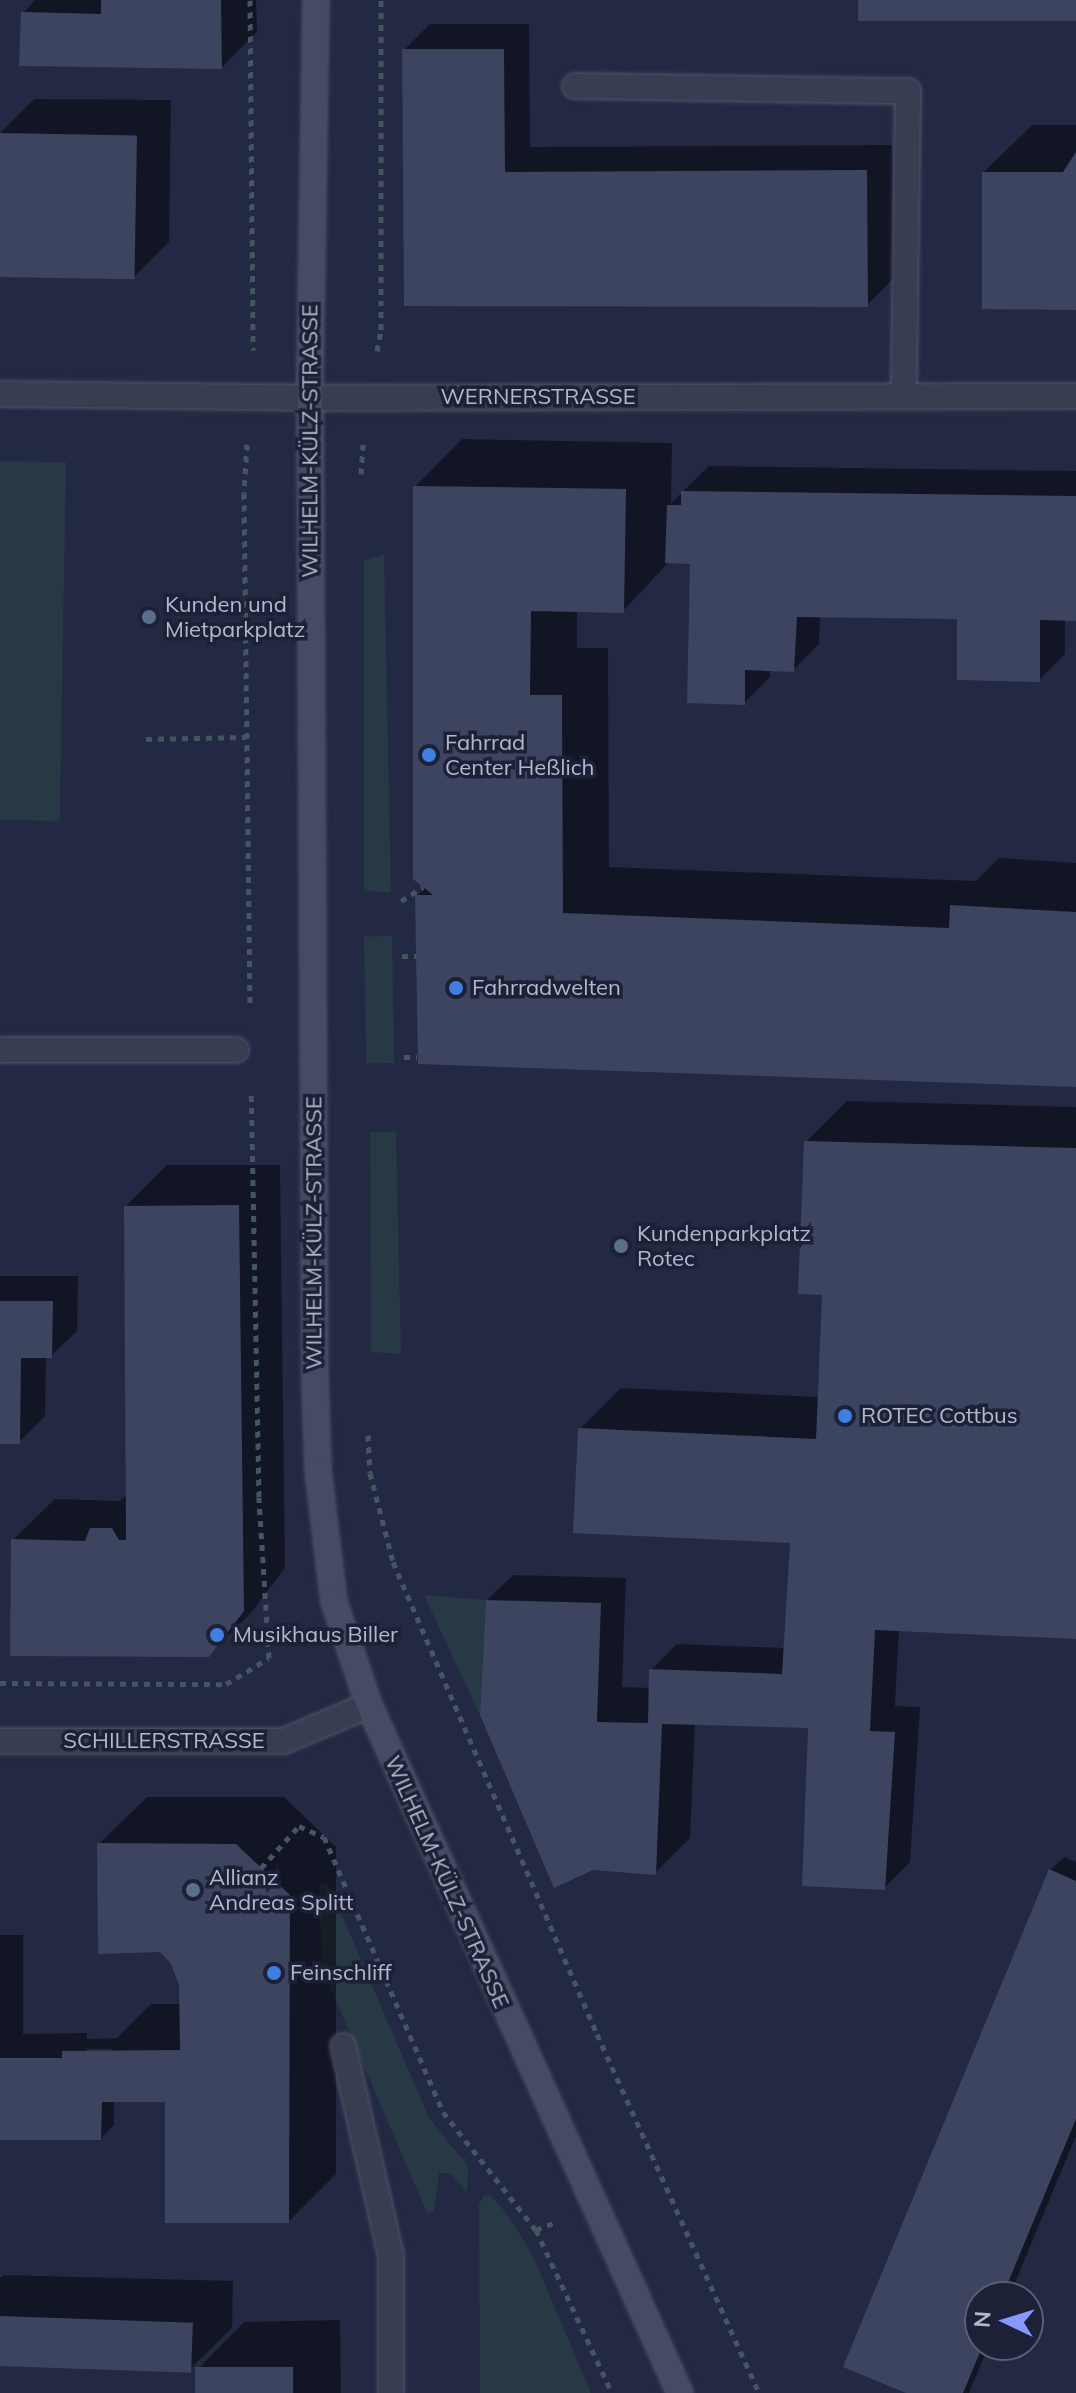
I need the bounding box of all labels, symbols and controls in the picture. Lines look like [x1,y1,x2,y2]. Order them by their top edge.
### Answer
street label: WILHELM-KÜLZ-STRASSE [297,304,323,578]
street label: WERNERSTRASSE [440,384,636,410]
place label: Kunden und Mietparkplatz [165,591,305,642]
marker: Kunden und Mietparkplatz [140,608,158,626]
place label: Fahrrad Center Heßlich [445,729,594,780]
marker: Fahrrad Center Heßlich [420,746,438,764]
place label: Fahrradwelten [472,975,621,1001]
marker: Fahrradwelten [447,979,465,997]
street label: WILHELM-KÜLZ-STRASSE [301,1096,327,1370]
place label: Kundenparkplatz Rotec [637,1220,811,1272]
marker: Kundenparkplatz Rotec [612,1237,630,1255]
place label: ROTEC Cottbus [861,1403,1018,1429]
marker: ROTEC Cottbus [836,1407,854,1425]
place label: Musikhaus Biller [233,1622,398,1648]
marker: Musikhaus Biller [208,1626,226,1644]
street label: SCHILLERSTRASSE [63,1728,265,1754]
street label: WILHELM-KÜLZ-STRASSE [379,1752,515,2012]
place label: Allianz Andreas Splitt [209,1864,353,1916]
marker: Allianz Andreas Splitt [184,1881,202,1899]
place label: Feinschliff [290,1960,392,1986]
marker: Feinschliff [265,1964,283,1982]
north arrow [964,2281,1044,2361]
text: N [968,2310,997,2329]

